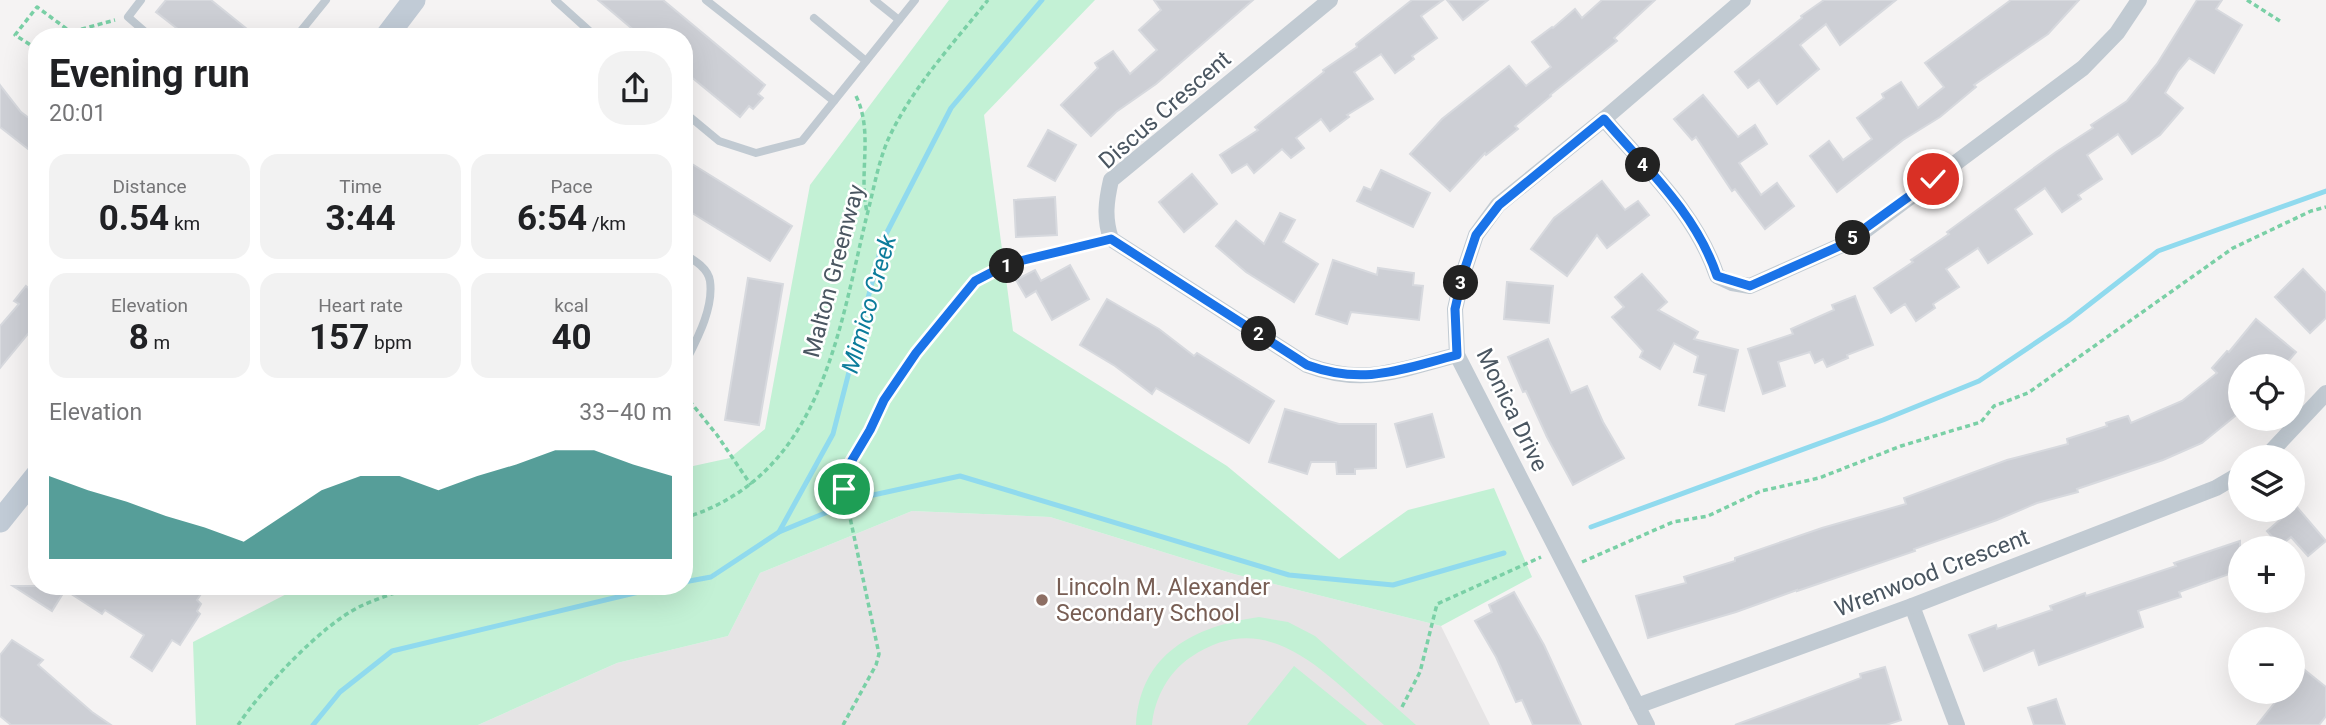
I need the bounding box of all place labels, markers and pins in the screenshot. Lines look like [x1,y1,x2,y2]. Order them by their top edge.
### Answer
pin: 4 [1626,148,1660,182]
pin [1903,149,1963,209]
pin: 5 [1836,220,1870,256]
pin: 1 [990,248,1024,284]
pin: 3 [1444,266,1478,300]
pin: 2 [1242,316,1276,352]
pin [814,459,874,519]
place label: Lincoln M. Alexander Secondary School [1056,574,1270,627]
marker: Lincoln M. Alexander Secondary School [1034,592,1050,608]

